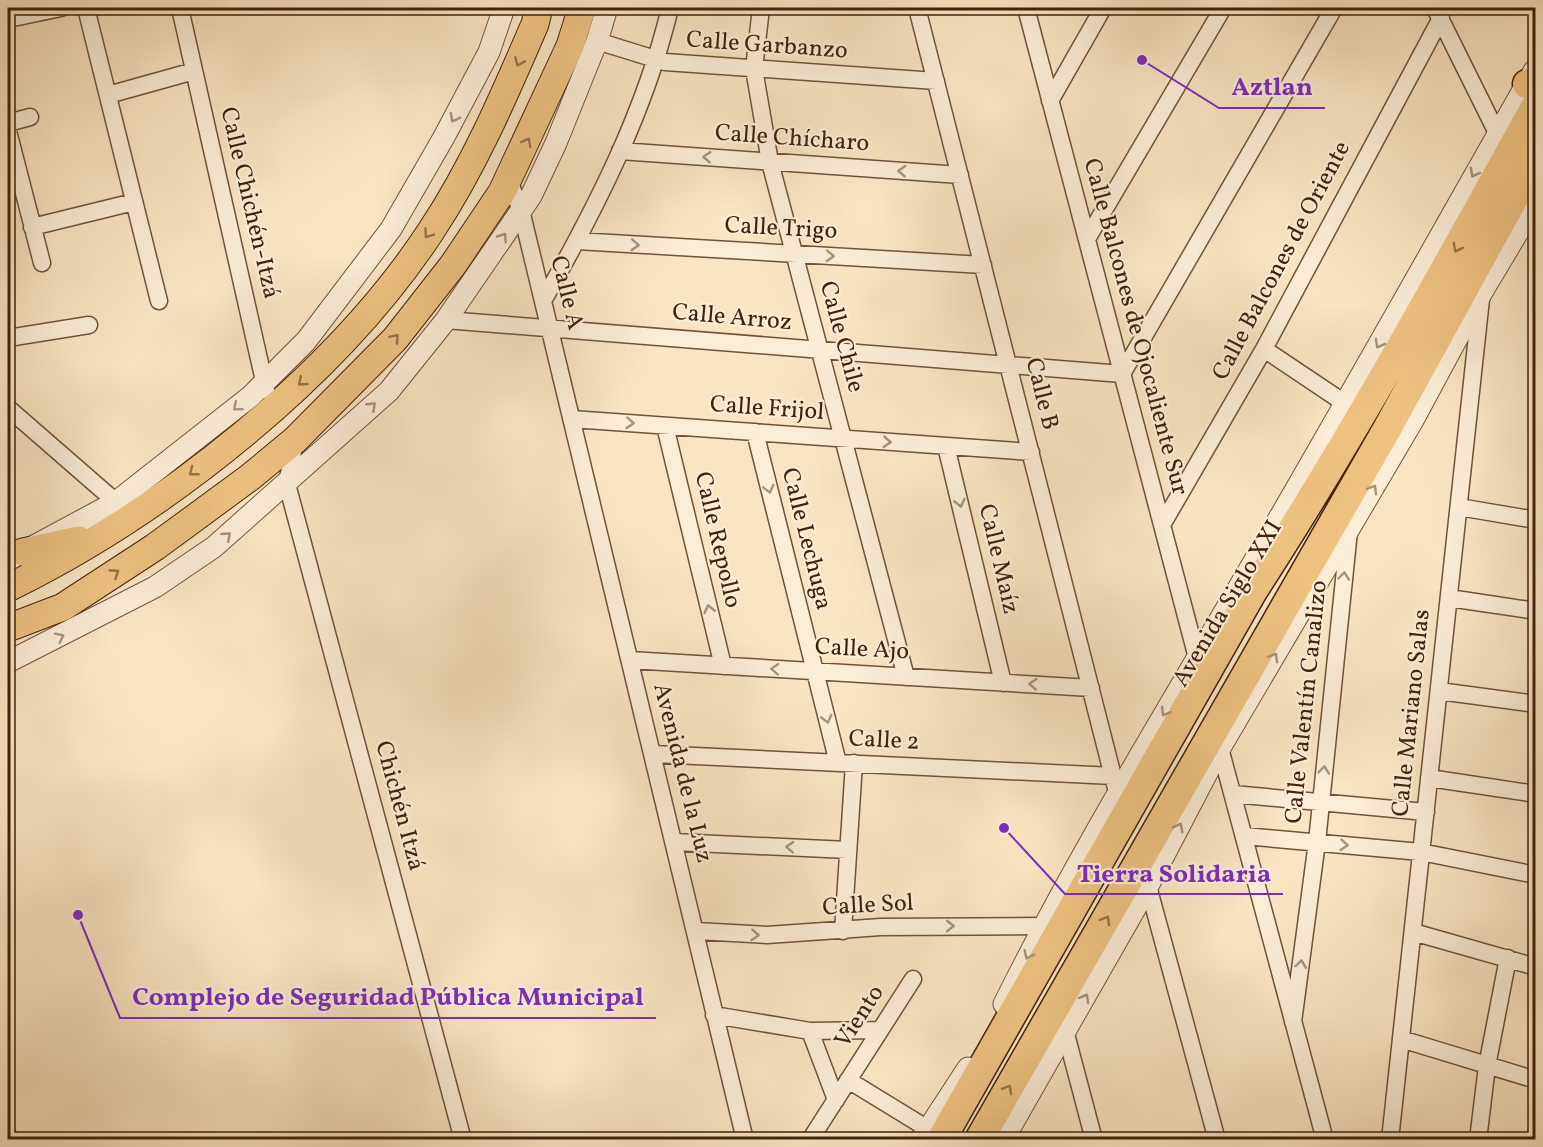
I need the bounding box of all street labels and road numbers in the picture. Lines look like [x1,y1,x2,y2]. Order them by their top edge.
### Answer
street label: Calle Garbanzo [685,23,849,69]
street label: Calle Chichén-Itzá [210,104,288,302]
street label: Calle Chícharo [714,117,870,161]
street label: Calle Balcones de Oriente [1204,135,1360,387]
street label: Calle Balcones de Ojocaliente Sur [1074,155,1196,499]
street label: Calle Trigo [724,209,838,249]
street label: Calle A [540,252,592,334]
street label: Calle Chile [810,278,872,396]
street label: Calle Arroz [671,296,793,340]
street label: Calle B [1016,354,1066,434]
street label: Calle Frijol [709,388,825,430]
street label: Calle Lechuga [772,464,840,614]
street label: Calle Repollo [685,469,749,611]
street label: Calle Maíz [969,501,1027,617]
street label: Avenida Siglo XXI [1165,514,1291,694]
street label: Calle Valentín Canalizo [1277,579,1337,825]
street label: Calle Mariano Salas [1384,608,1440,818]
street label: Calle Ajo [814,631,910,669]
street label: Avenida de la Luz [643,680,721,866]
street label: Calle 2 [848,722,920,760]
street label: Chichén Itzá [365,737,433,875]
street label: Calle Sol [822,887,914,925]
street label: Viento [827,979,893,1055]

